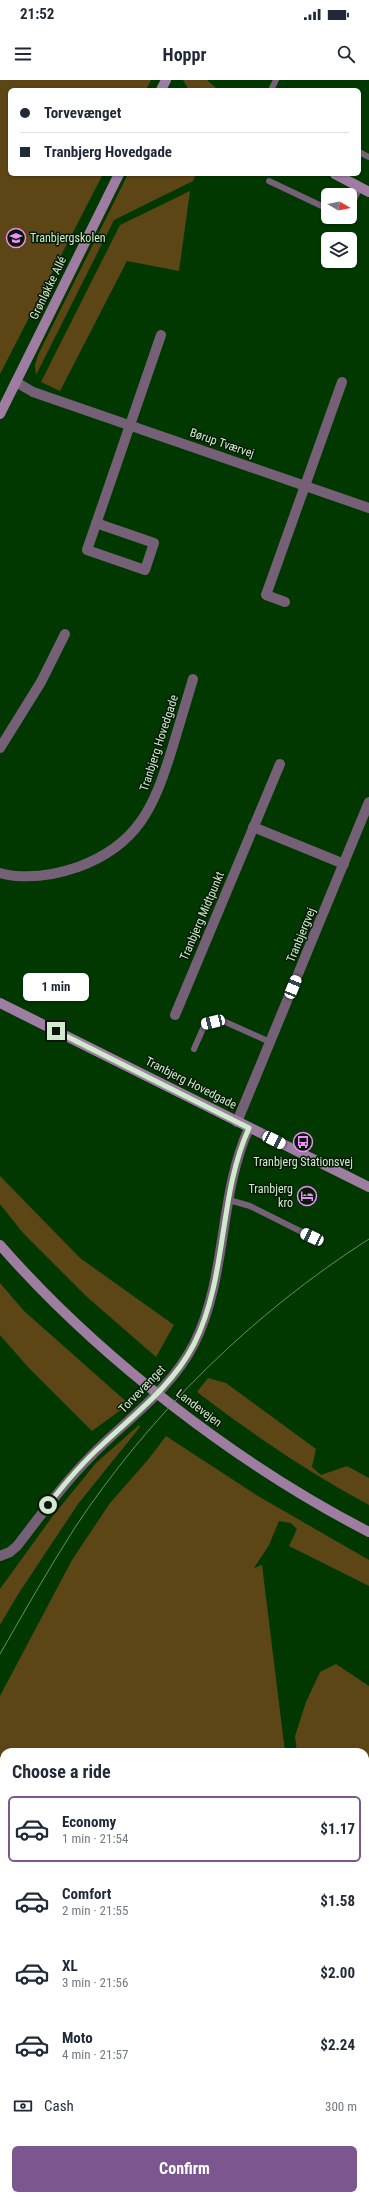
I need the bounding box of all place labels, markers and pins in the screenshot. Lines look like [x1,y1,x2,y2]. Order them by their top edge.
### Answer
school or university icon: Tranbjergskolen [5,227,27,249]
place label: Tranbjergskolen [30,231,106,245]
bus stop icon: Tranbjerg Stationsvej [292,1131,314,1153]
place label: Tranbjerg Stationsvej [253,1155,353,1169]
place label: Tranbjerg kro [249,1182,293,1210]
hotel icon: Tranbjerg kro [296,1185,318,1207]

